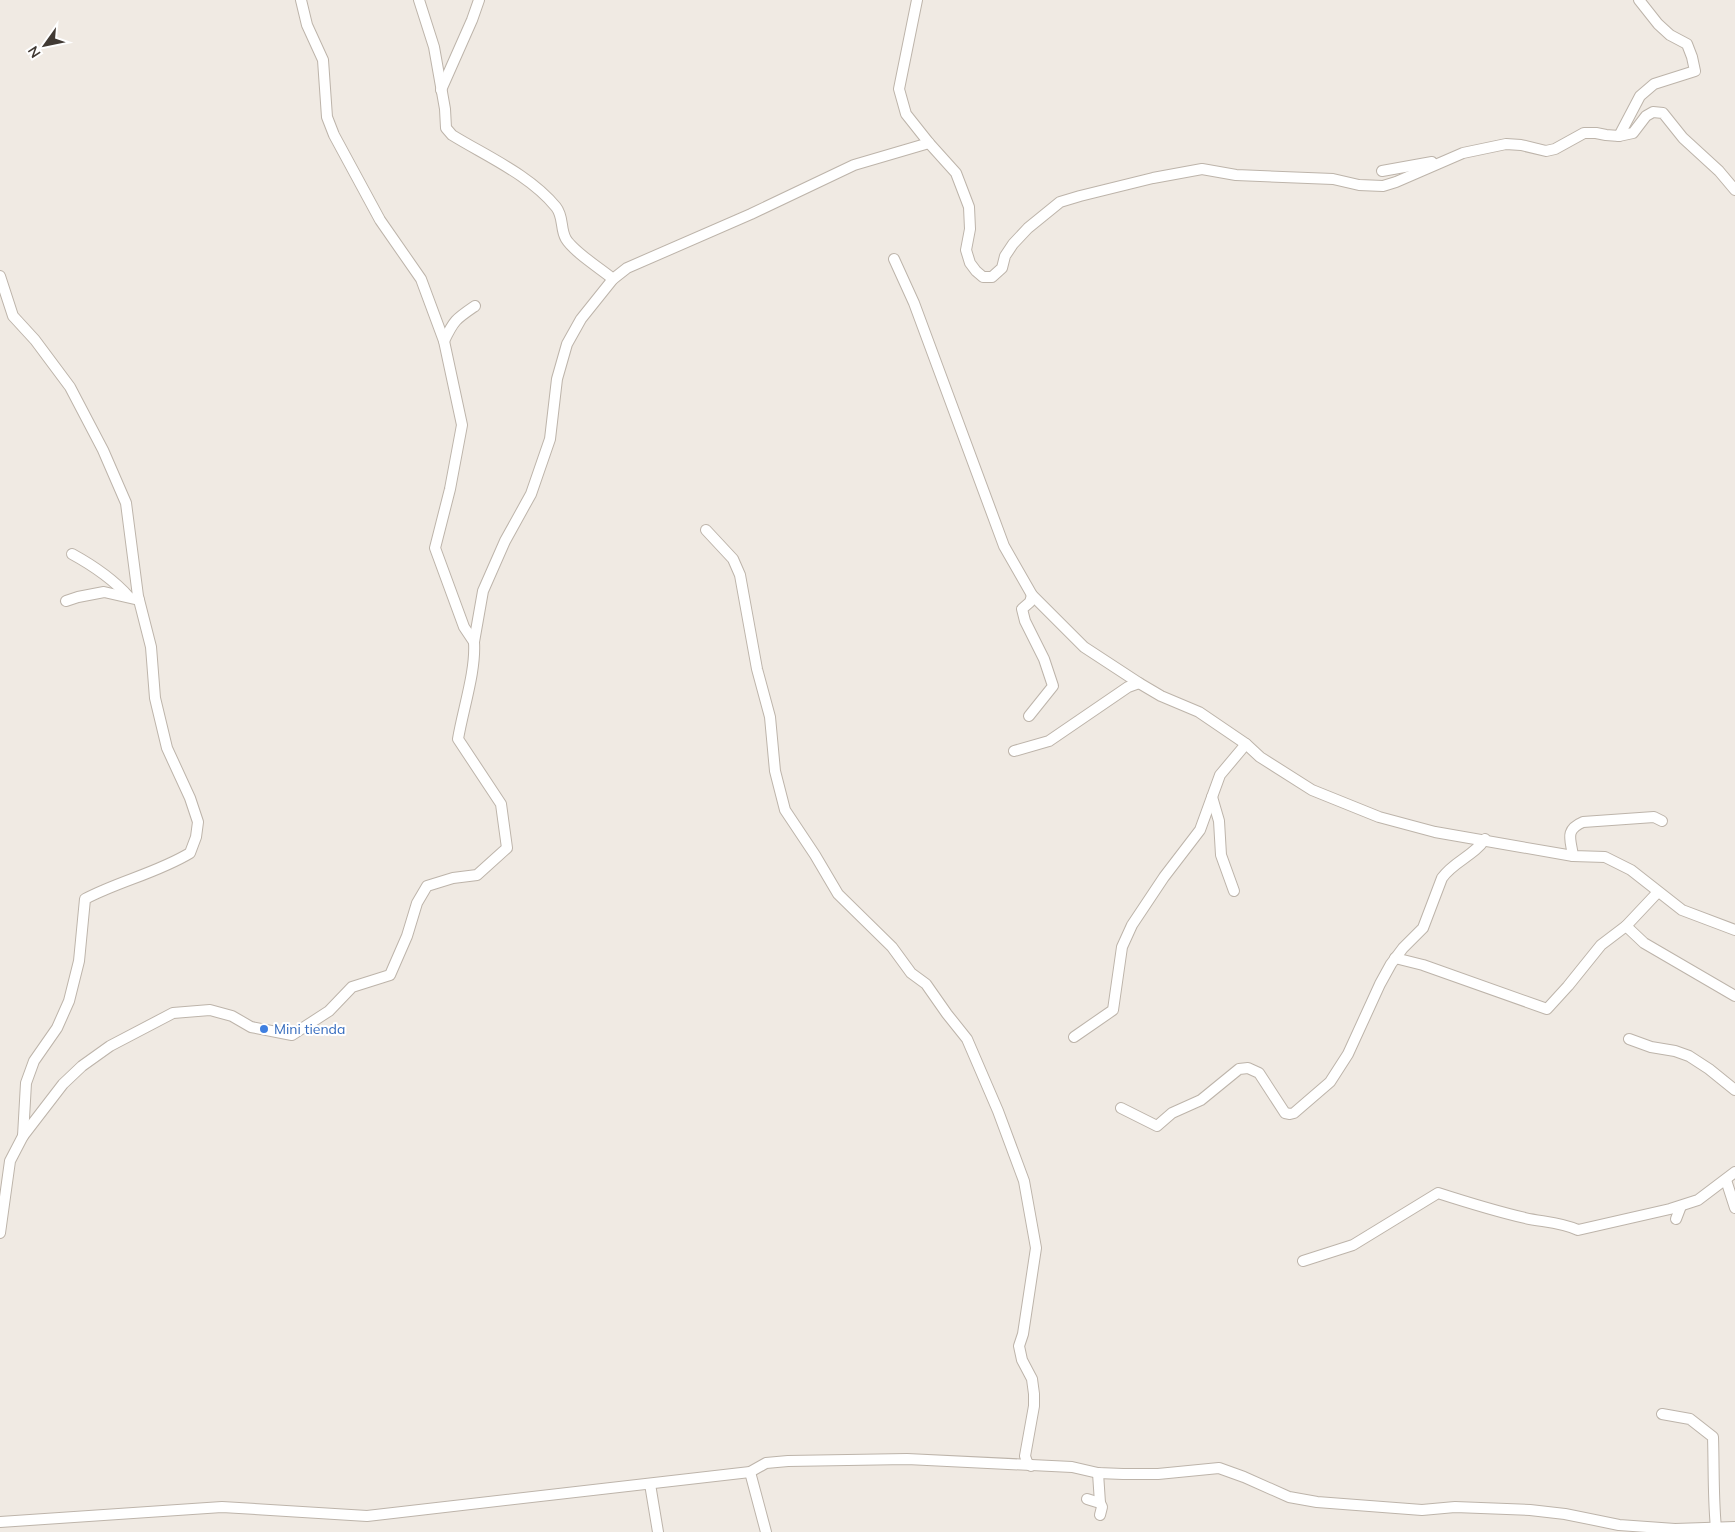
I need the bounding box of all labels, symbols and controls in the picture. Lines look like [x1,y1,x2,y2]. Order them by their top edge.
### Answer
north arrow [20,20,70,70]
text: N [24,43,45,61]
place label: Mini tienda [274,1020,345,1038]
marker: Mini tienda [258,1023,270,1035]

